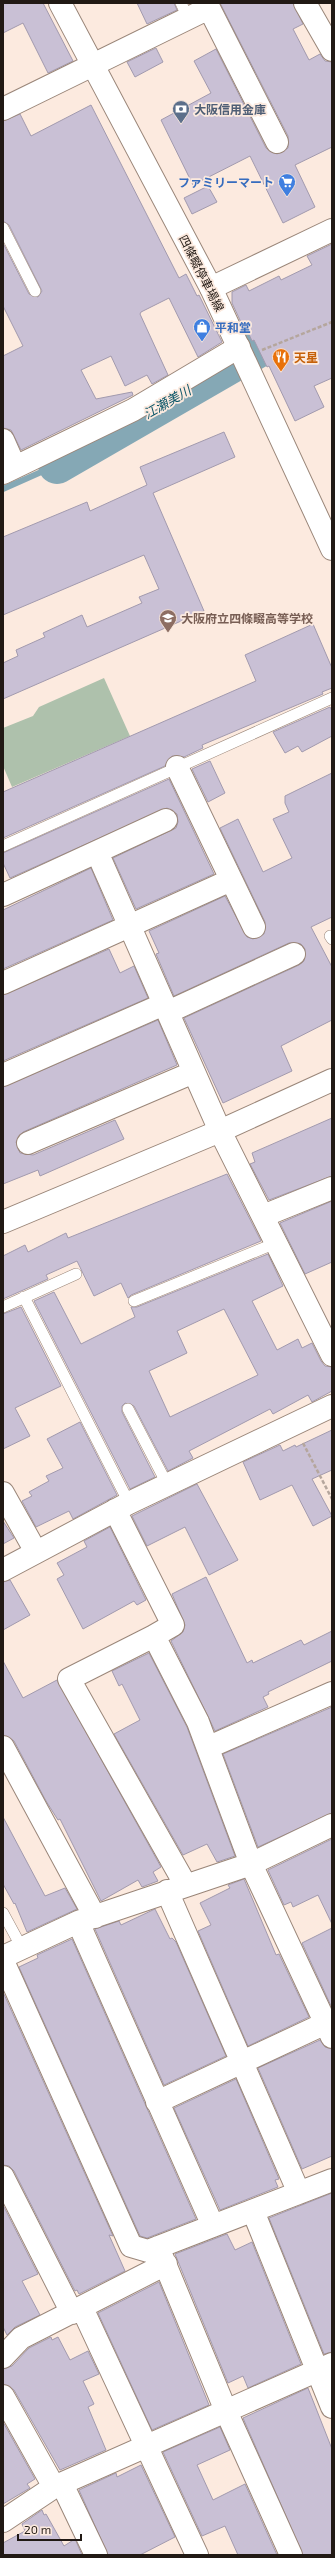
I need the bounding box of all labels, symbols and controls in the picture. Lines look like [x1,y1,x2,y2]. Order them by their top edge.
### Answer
bank icon: 大阪信用金庫 [171,99,191,124]
place label: 大阪信用金庫 [194,102,266,116]
supermarket icon: ファミリーマート [277,172,297,197]
place label: ファミリーマート [178,175,274,189]
street label: 四條畷停車場線 [177,232,227,314]
shop icon: 平和堂 [192,317,212,342]
place label: 平和堂 [215,320,251,334]
restaurant icon: 天星 [271,347,291,372]
place label: 天星 [294,350,318,364]
water label: 江瀬美川 [140,381,195,422]
school or university icon: 大阪府立四條畷高等学校 [158,608,178,633]
place label: 大阪府立四條畷高等学校 [181,611,313,625]
scale bar [18,2516,81,2542]
text: 20 m [24,2522,51,2536]

